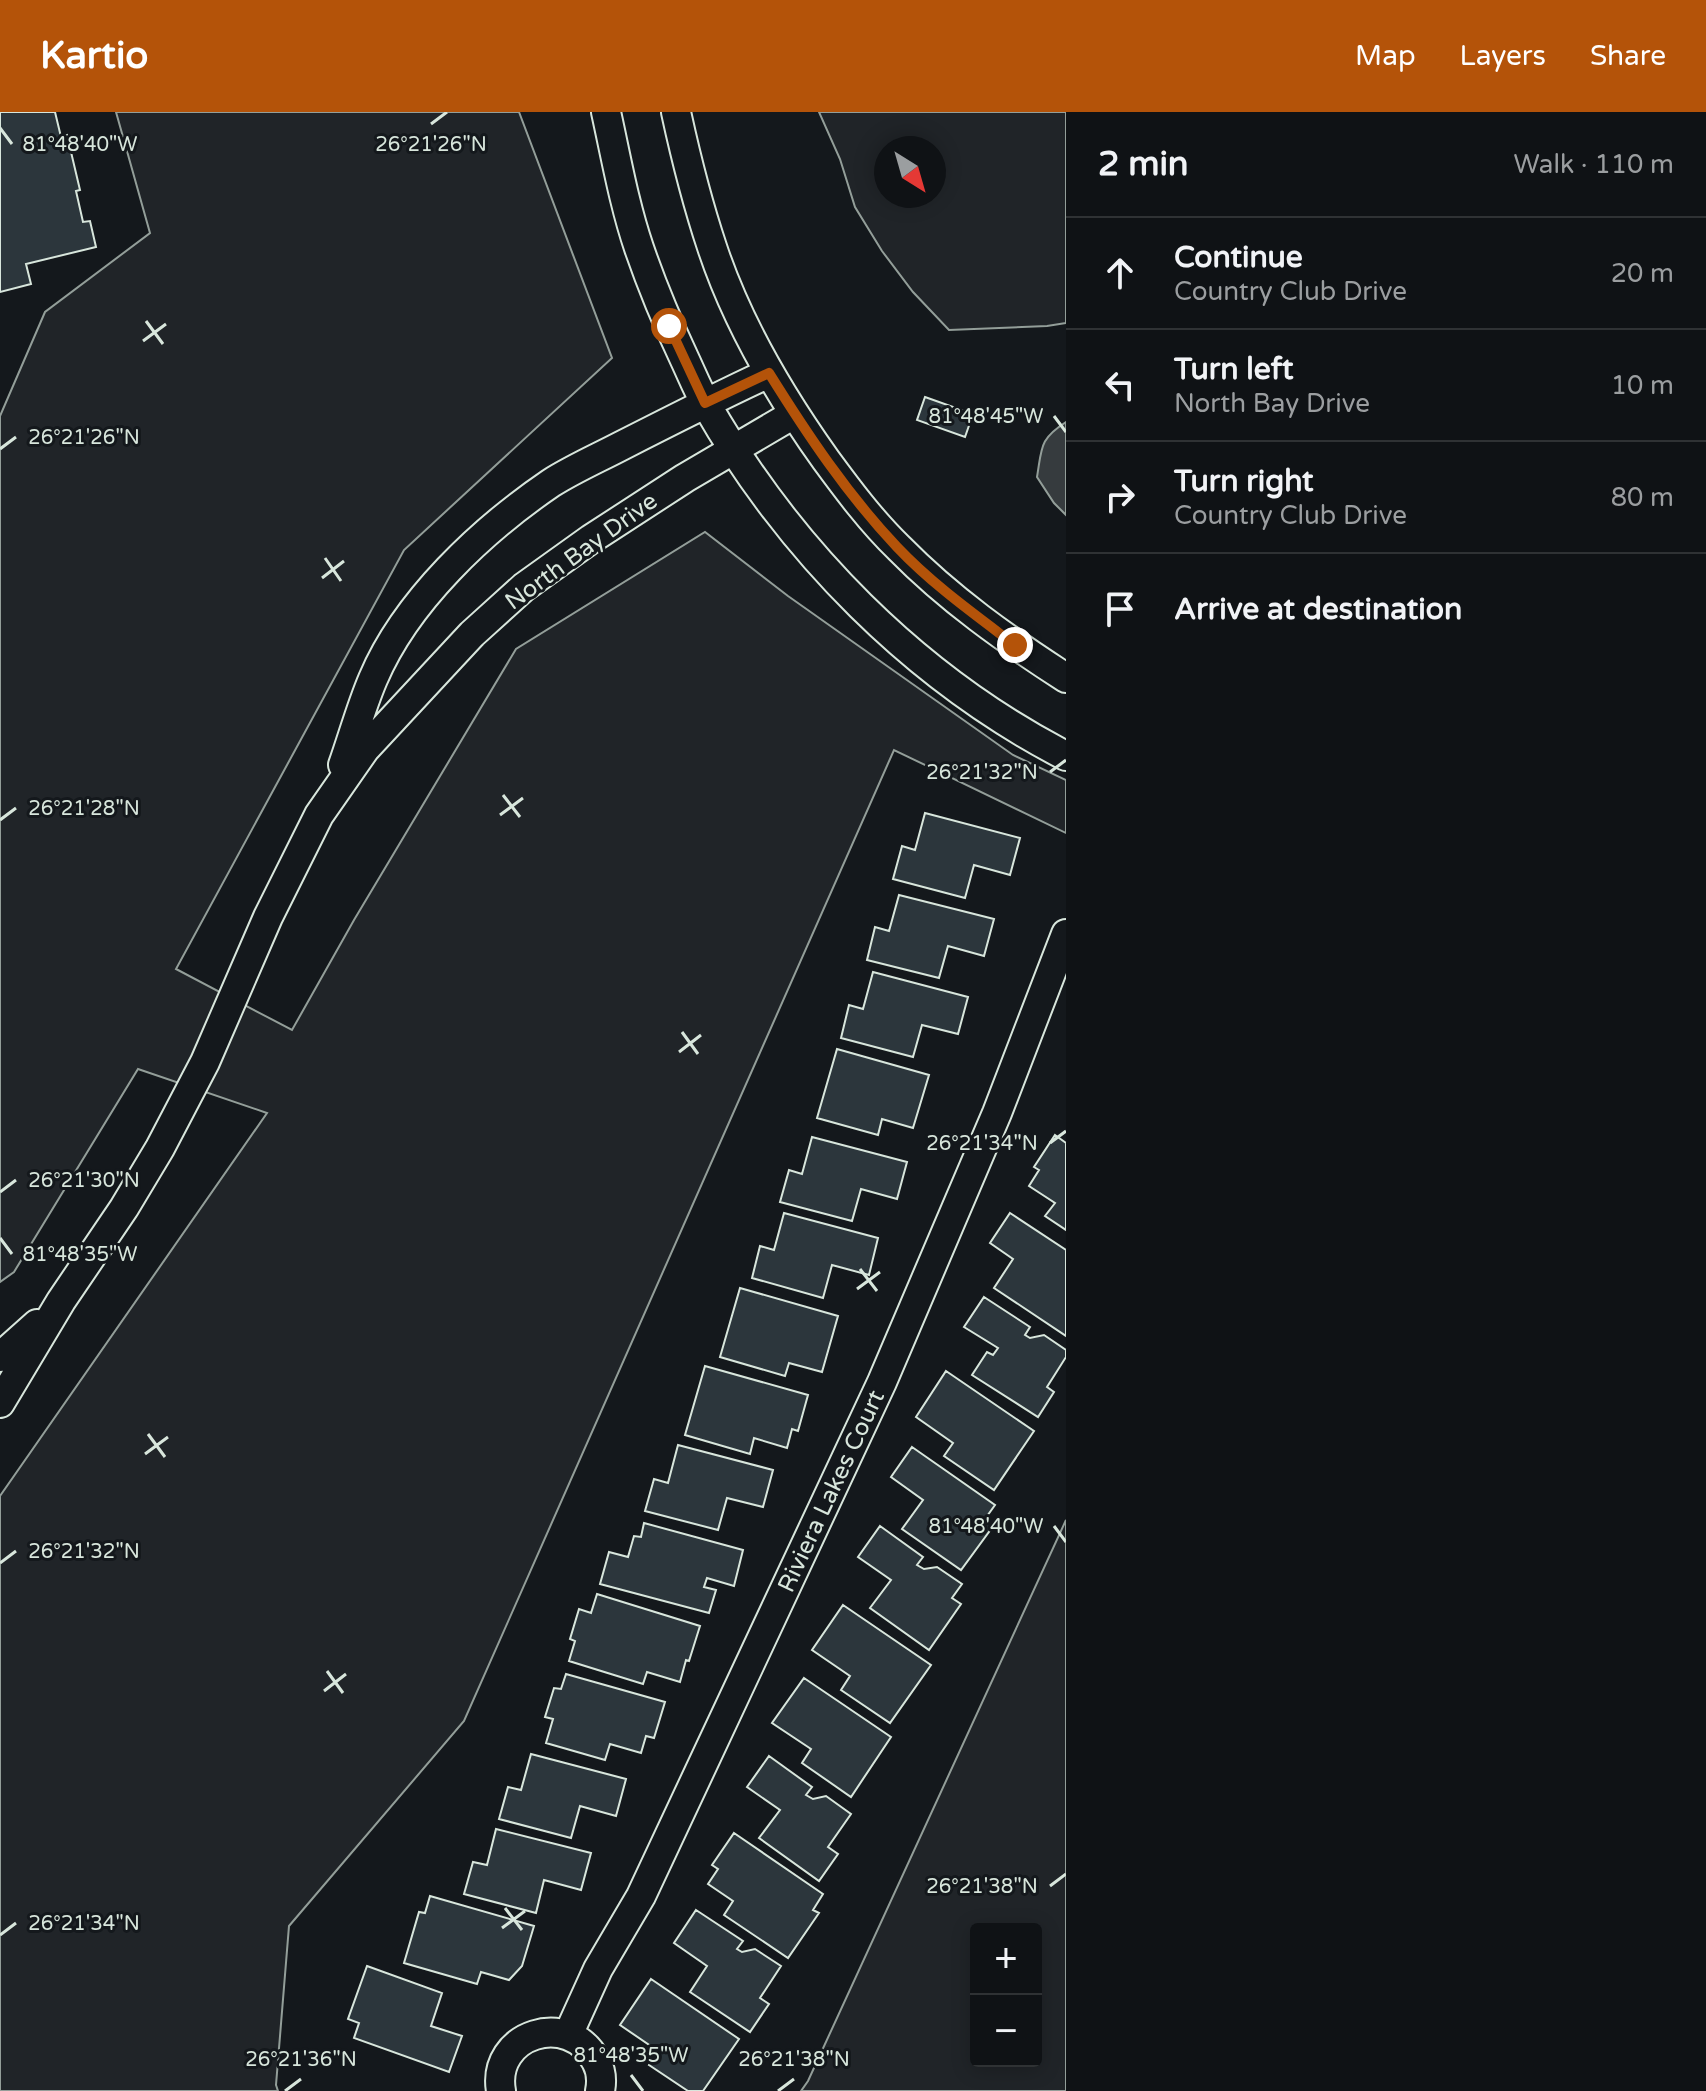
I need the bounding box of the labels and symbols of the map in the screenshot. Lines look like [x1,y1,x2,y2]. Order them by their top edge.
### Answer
text: 81°48'40"W [23,133,138,157]
text: 26°21'26"N [375,133,487,157]
north arrow [874,136,946,208]
route start [651,308,687,344]
text: 81°48'45"W [929,405,1044,429]
text: 26°21'26"N [28,426,140,450]
street label: North Bay Drive [500,487,663,616]
route end [997,627,1033,663]
text: 26°21'32"N [926,761,1038,785]
text: 26°21'28"N [28,797,140,821]
text: 26°21'34"N [926,1132,1038,1156]
text: 26°21'30"N [28,1169,140,1193]
text: 81°48'35"W [23,1243,138,1267]
street label: Riviera Lakes Court [772,1386,891,1597]
text: 81°48'40"W [929,1515,1044,1539]
text: 26°21'32"N [28,1540,140,1564]
text: 26°21'38"N [926,1875,1038,1899]
text: 26°21'34"N [28,1912,140,1936]
text: 81°48'35"W [574,2044,689,2068]
text: 26°21'36"N [245,2048,357,2072]
text: 26°21'38"N [738,2048,850,2072]

